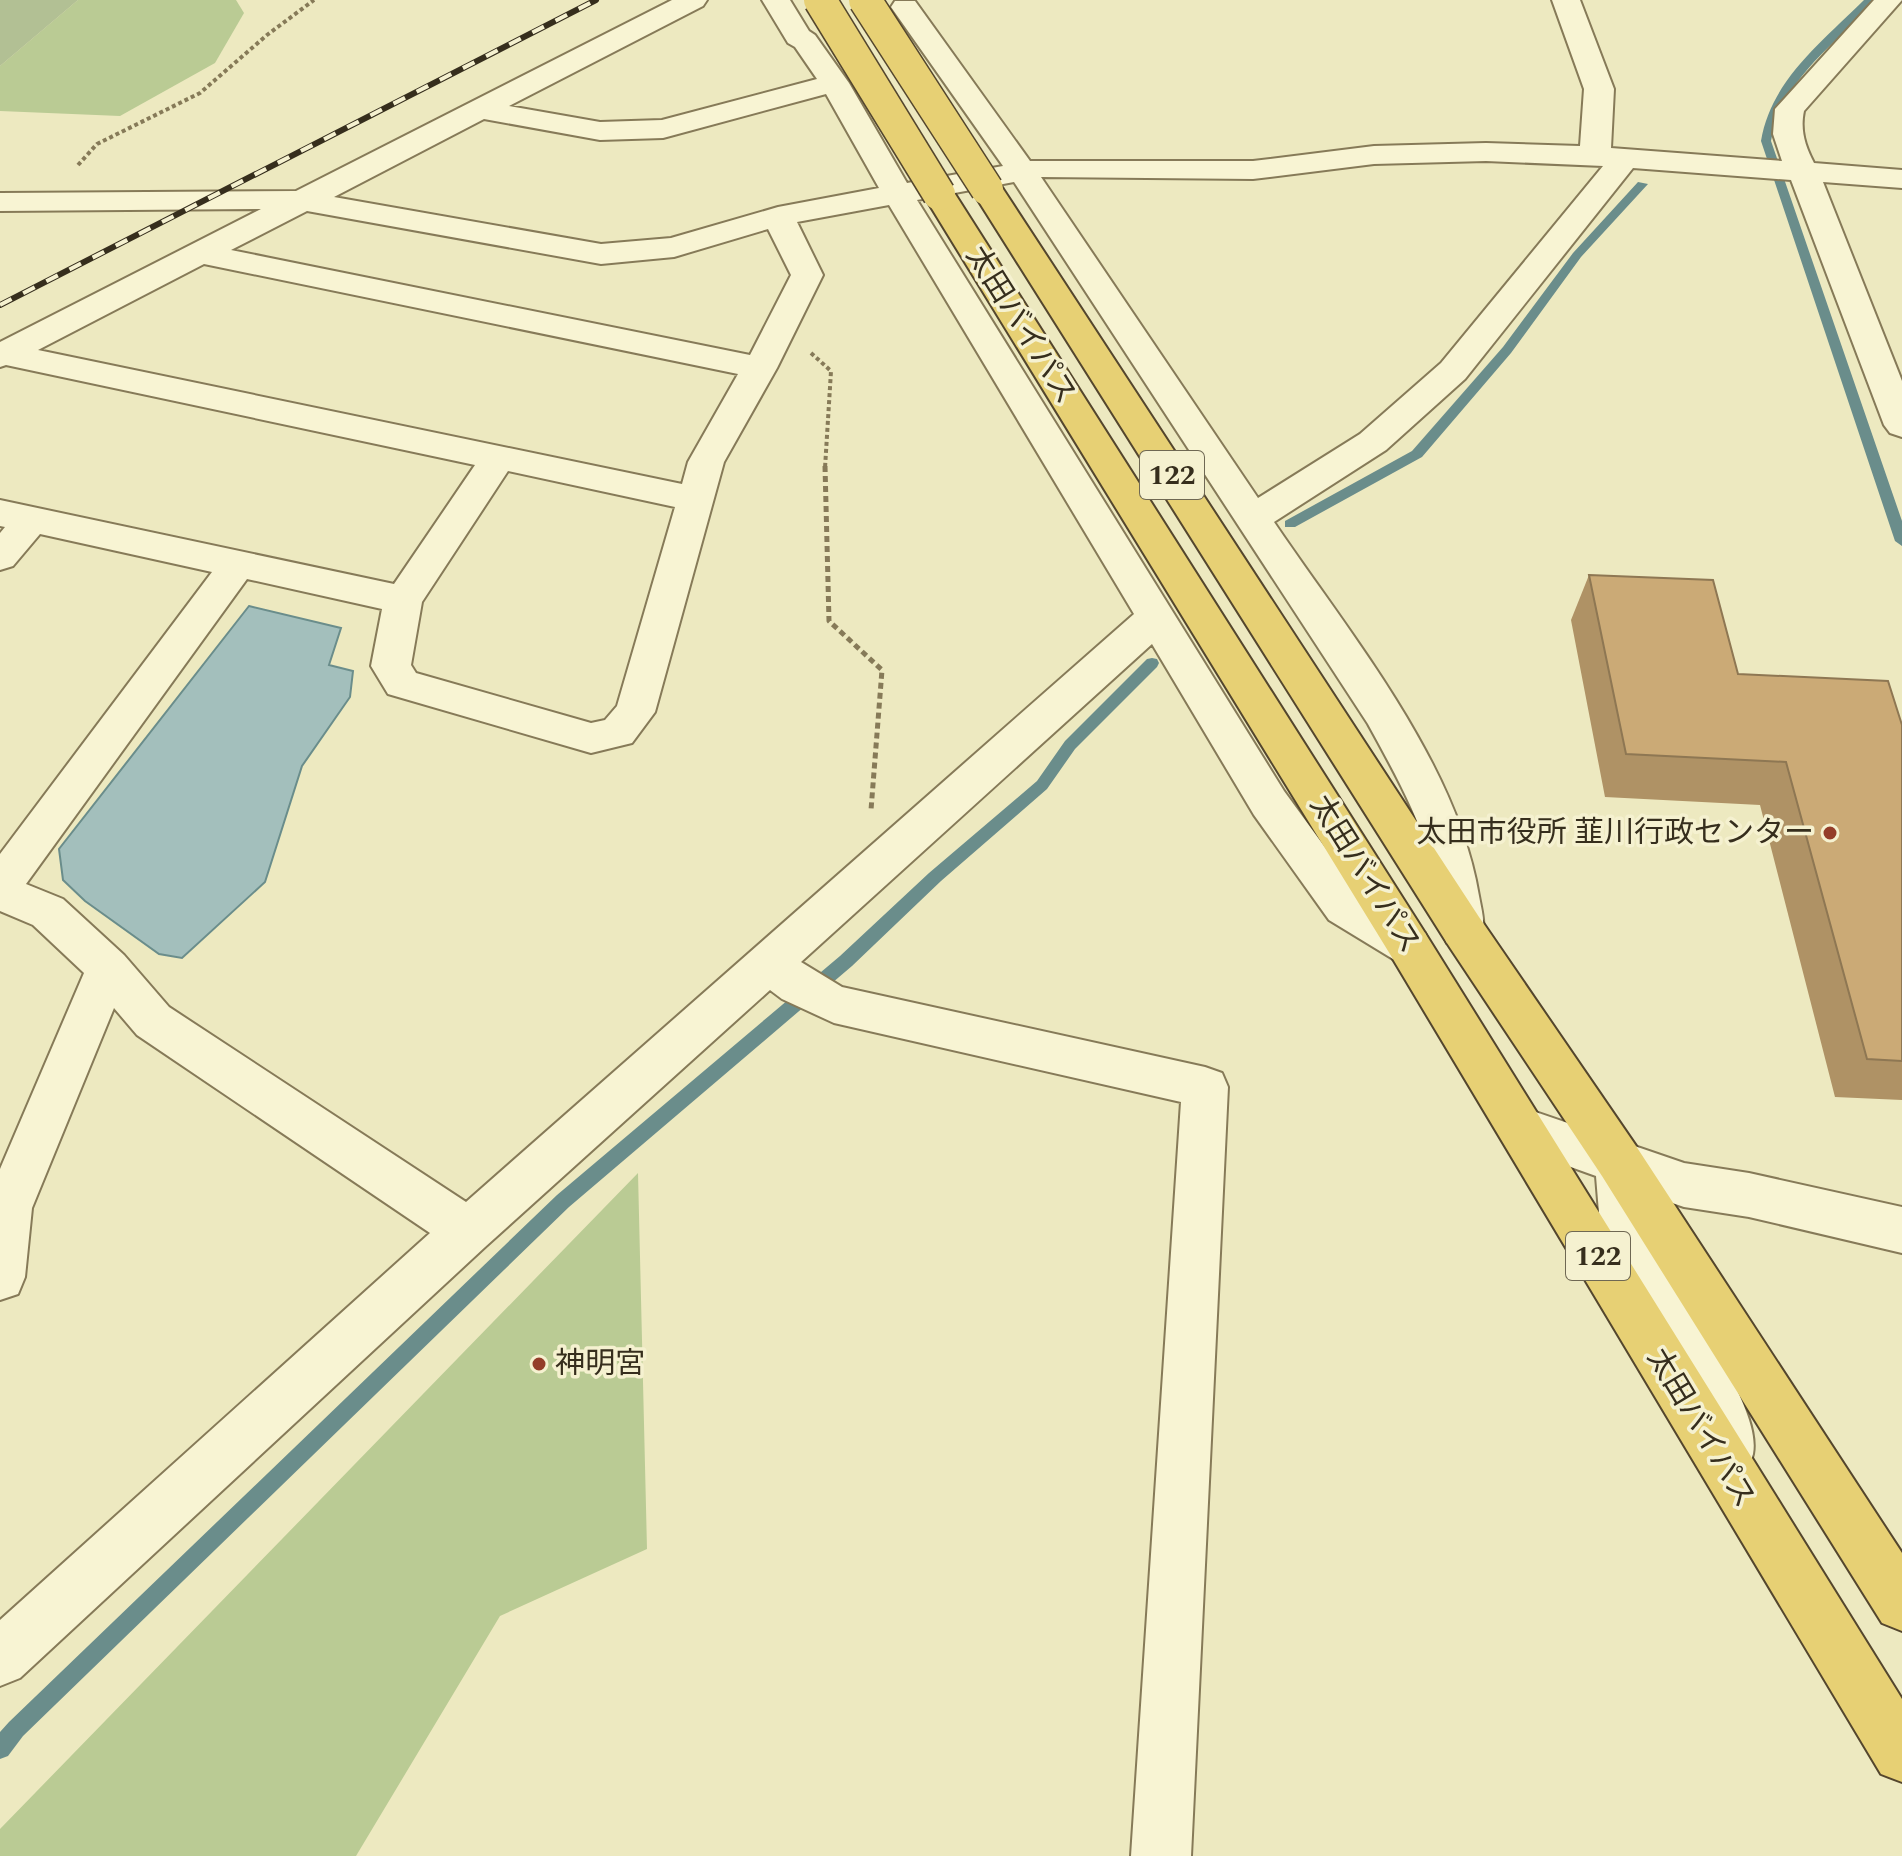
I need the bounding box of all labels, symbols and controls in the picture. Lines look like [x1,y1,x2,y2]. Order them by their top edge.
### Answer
street label: 太田バイパス [954,237,1088,413]
road number: 122 [1140,451,1204,499]
street label: 太田バイパス [1298,786,1432,962]
place label: 太田市役所 韮川行政センター [1417,810,1814,856]
marker: 太田市役所 韮川行政センター [1821,824,1839,842]
road number: 122 [1566,1232,1630,1280]
street label: 太田バイパス [1635,1339,1767,1517]
place label: 神明宮 [555,1341,645,1387]
marker: 神明宮 [530,1355,548,1373]

